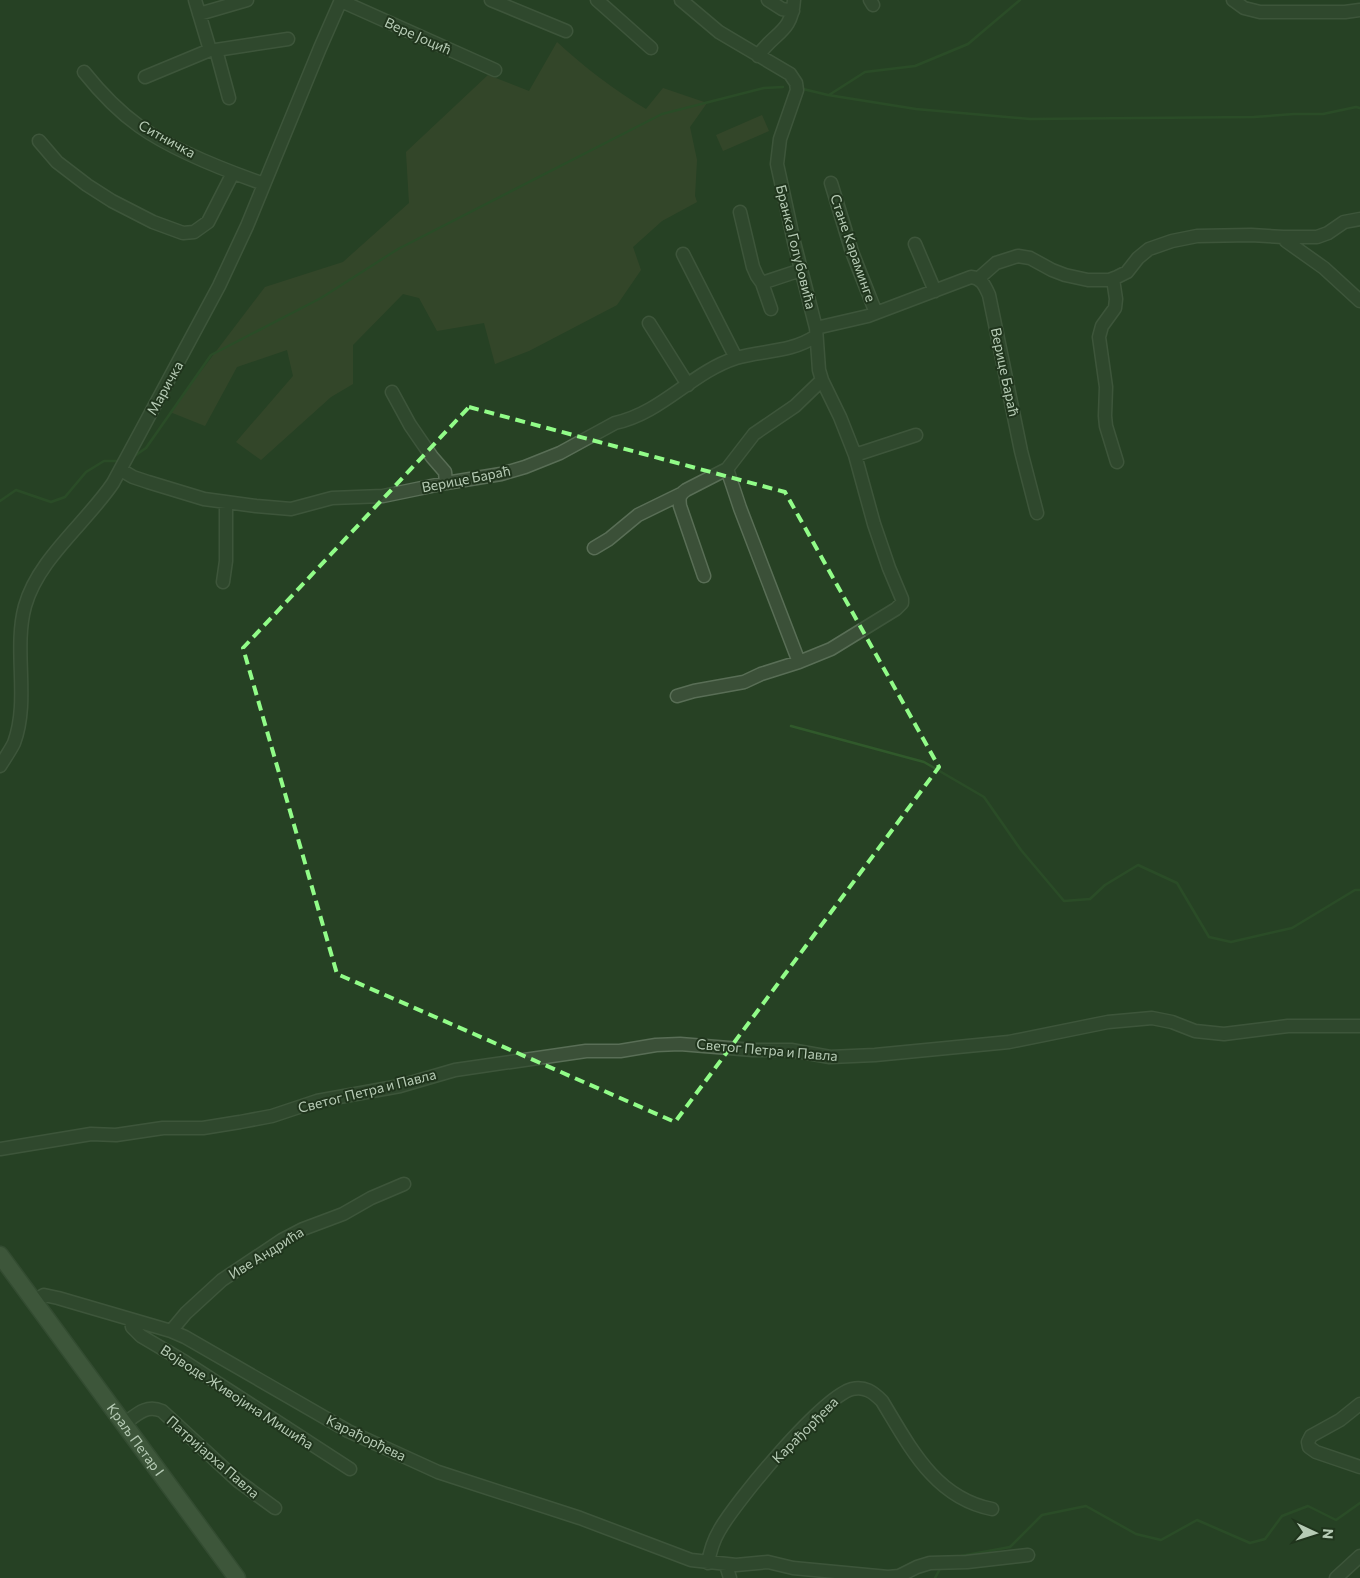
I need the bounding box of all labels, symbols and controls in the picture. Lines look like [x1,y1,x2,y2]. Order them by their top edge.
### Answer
street label: Вере Јоцић [382,13,454,58]
street label: Ситничка [136,116,199,161]
street label: Бранка Голубовића [773,183,820,311]
street label: Стане Караминге [827,192,880,304]
street label: Верице Бараћ [988,326,1023,418]
street label: Маричка [143,358,186,418]
street label: Верице Бараћ [420,462,512,495]
street label: Светог Петра и Павла [696,1035,838,1064]
street label: Светог Петра и Павла [296,1065,438,1116]
street label: Иве Андрића [225,1223,306,1282]
street label: Војводе Живојина Мишића [158,1341,317,1452]
street label: Карађорђева [768,1393,841,1466]
street label: Краљ Петар I [104,1400,168,1479]
street label: Карађорђева [324,1411,409,1464]
street label: Патријарха Павла [164,1412,263,1501]
north arrow [1290,1508,1340,1558]
text: N [1320,1528,1337,1540]

